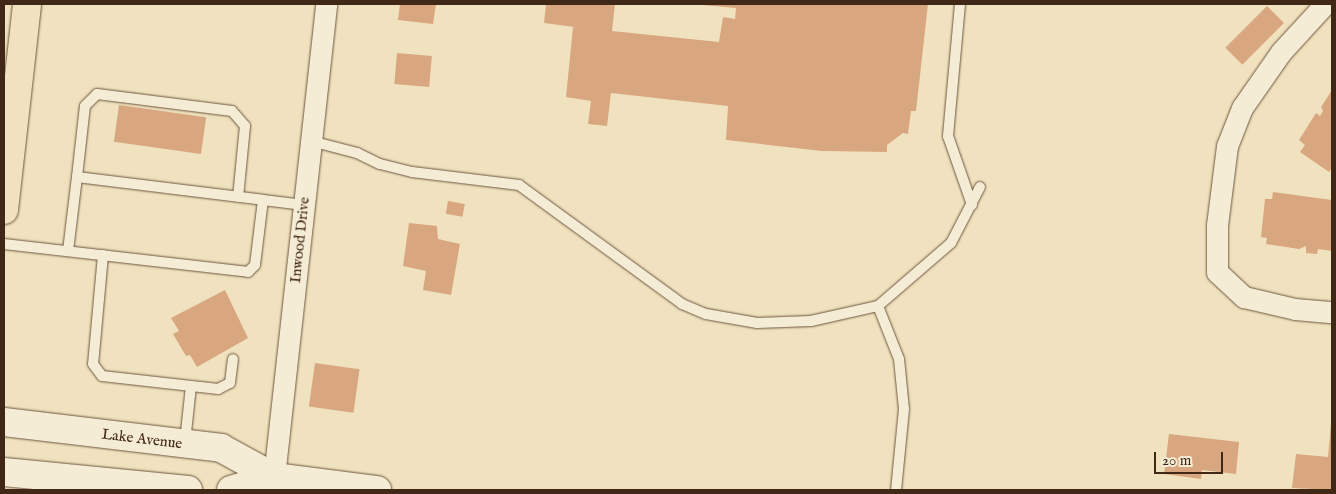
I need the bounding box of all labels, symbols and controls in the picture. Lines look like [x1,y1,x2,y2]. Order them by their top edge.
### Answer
street label: Inwood Drive [287,196,313,284]
street label: Lake Avenue [101,425,183,453]
scale bar [1156,442,1225,474]
text: 20 m [1162,451,1191,470]

